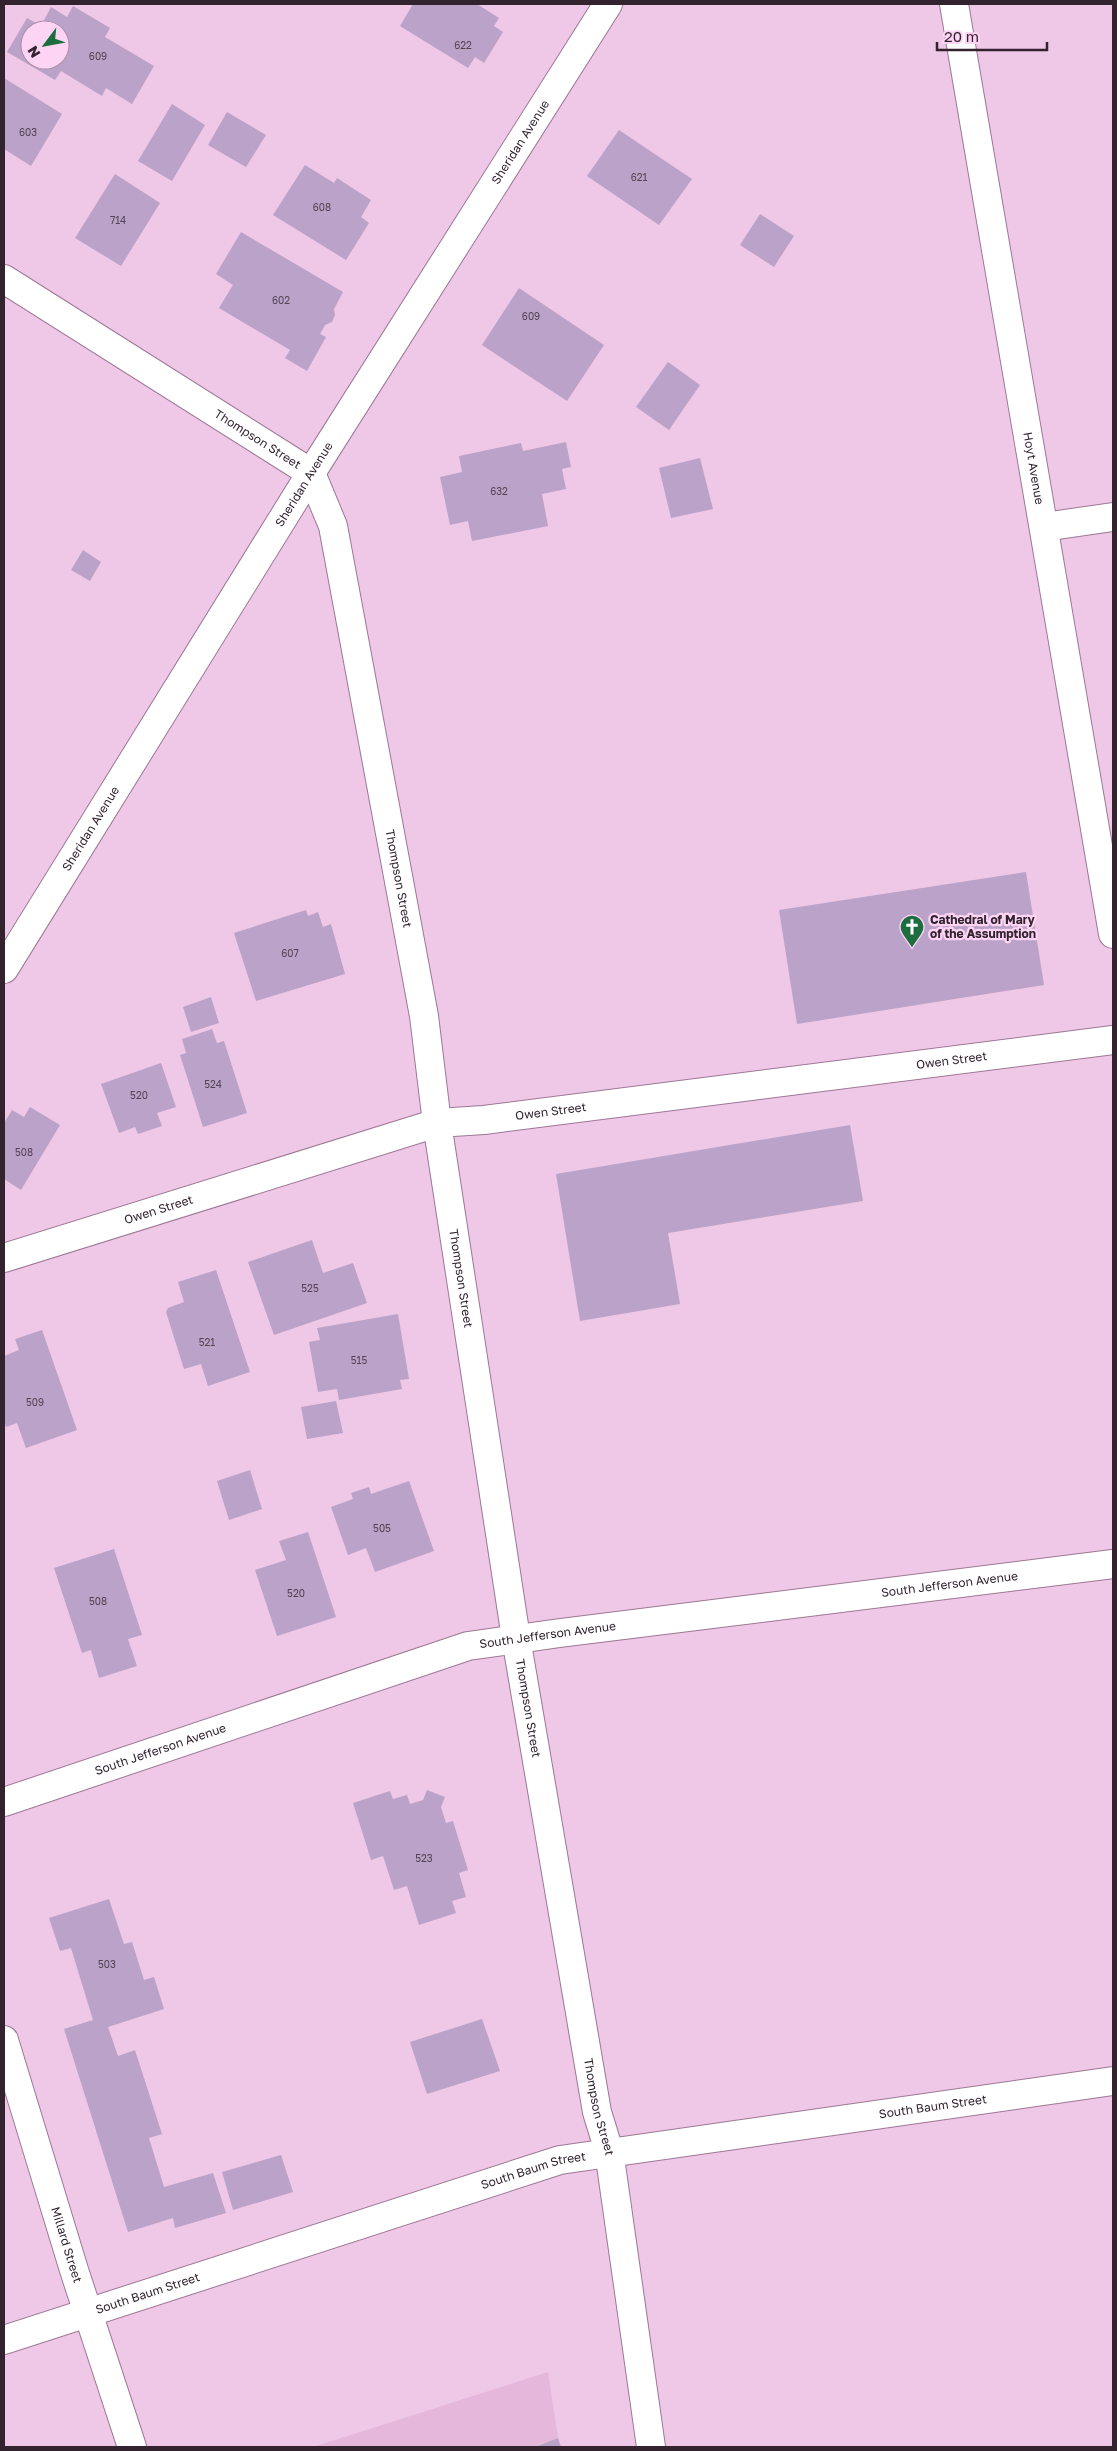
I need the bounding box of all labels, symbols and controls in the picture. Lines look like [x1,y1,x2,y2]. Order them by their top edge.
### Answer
north arrow [20,20,70,70]
scale bar [937,20,1047,52]
text: 20 m [944,27,979,45]
house number: 622 [454,39,472,51]
text: N [24,43,44,61]
house number: 609 [89,50,107,62]
street label: Sheridan Avenue [488,97,552,187]
house number: 603 [19,126,37,138]
house number: 621 [631,171,647,183]
house number: 608 [313,201,331,213]
house number: 714 [110,214,126,226]
house number: 602 [272,294,290,306]
house number: 609 [522,310,540,322]
street label: Thompson Street [212,406,304,472]
street label: Hoyt Avenue [1020,431,1047,506]
street label: Sheridan Avenue [272,439,336,529]
house number: 632 [490,485,508,497]
street label: Sheridan Avenue [59,783,122,874]
street label: Thompson Street [382,828,415,929]
place label: Cathedral of Mary of the Assumption [930,912,1036,941]
church icon: Cathedral of Mary of the Assumption [899,914,925,948]
house number: 607 [281,947,299,959]
street label: Owen Street [915,1048,988,1072]
house number: 524 [204,1078,222,1090]
house number: 520 [130,1089,148,1101]
street label: Owen Street [514,1099,587,1123]
house number: 508 [15,1146,33,1158]
street label: Owen Street [122,1191,195,1227]
street label: Thompson Street [446,1228,476,1329]
house number: 525 [301,1282,319,1294]
house number: 521 [199,1336,215,1348]
house number: 515 [351,1354,367,1366]
house number: 509 [26,1396,44,1408]
house number: 505 [373,1522,391,1534]
street label: South Jefferson Avenue [880,1568,1019,1600]
house number: 520 [287,1587,305,1599]
house number: 508 [89,1595,107,1607]
street label: South Jefferson Avenue [478,1618,617,1651]
street label: Thompson Street [513,1658,544,1759]
street label: South Jefferson Avenue [93,1720,228,1778]
house number: 523 [415,1852,433,1864]
house number: 503 [98,1958,116,1970]
street label: Thompson Street [581,2057,618,2157]
street label: South Baum Street [878,2091,988,2121]
street label: South Baum Street [479,2148,587,2192]
street label: Millard Street [48,2205,86,2285]
street label: South Baum Street [93,2269,202,2317]

